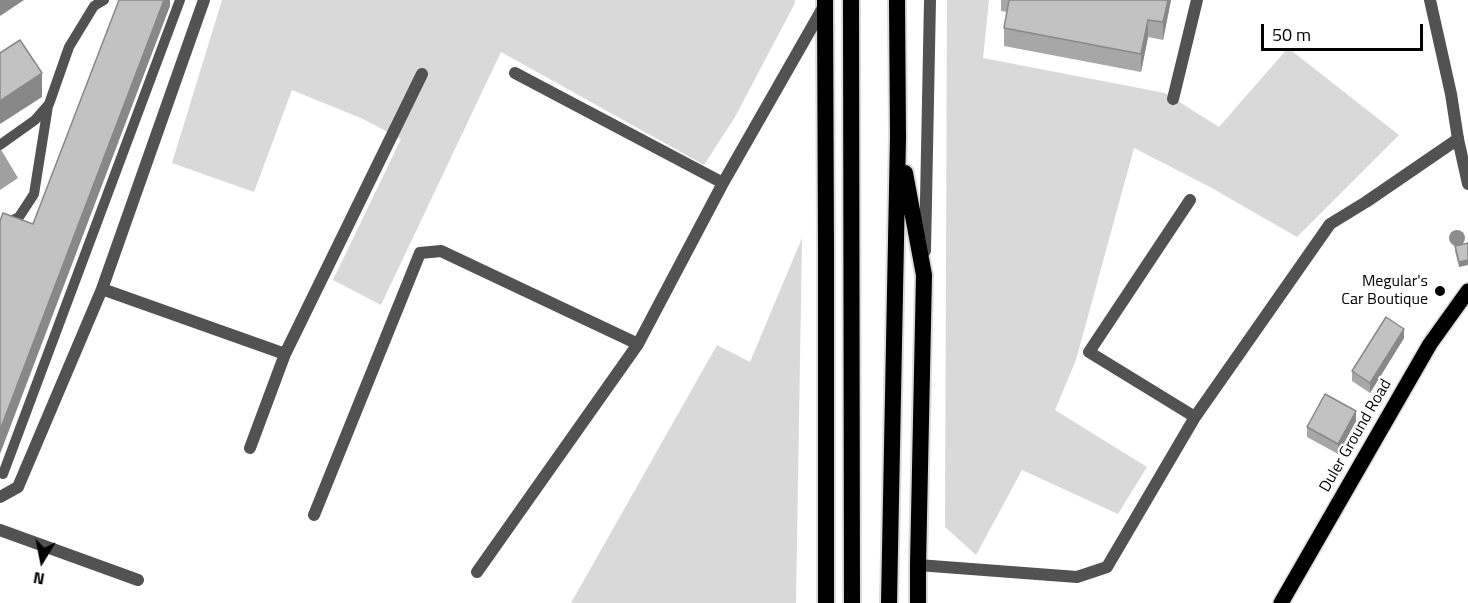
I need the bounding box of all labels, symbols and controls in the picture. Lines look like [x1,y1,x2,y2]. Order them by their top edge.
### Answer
scale bar [1264,12,1426,50]
text: 50 m [1272,21,1311,48]
place label: Megular's Car Boutique [1341,272,1428,310]
marker: Megular's Car Boutique [1433,284,1447,298]
street label: Duler Ground Road [1316,376,1396,496]
north arrow [12,531,72,591]
text: N [31,566,46,592]

